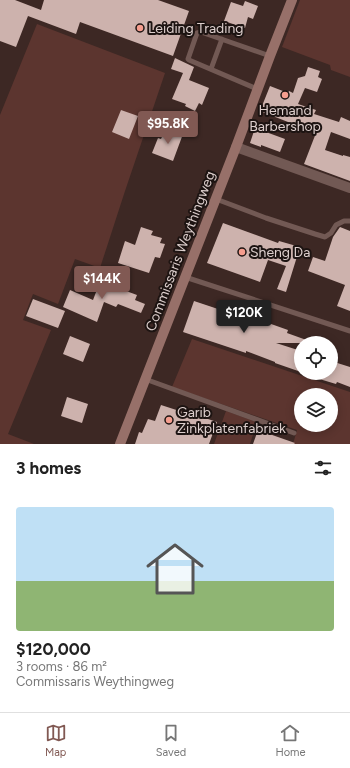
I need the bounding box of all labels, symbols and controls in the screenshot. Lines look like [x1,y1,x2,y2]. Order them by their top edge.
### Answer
place label: Leiding Trading [148,20,244,37]
marker: Leiding Trading [135,23,145,33]
marker: Hemand Barbershop [280,90,290,100]
place label: Hemand Barbershop [249,102,321,135]
pin: $95.8K [135,111,201,145]
text: $95.8K [147,116,189,131]
street label: Commissaris Weythingweg [142,169,219,334]
place label: Sheng Da [250,244,310,261]
marker: Sheng Da [237,247,247,257]
pin: $144K [74,266,130,300]
text: $144K [83,271,121,286]
pin: $120K [216,300,272,334]
text: $120K [225,305,263,320]
map controls [294,336,338,432]
button: locate [294,336,338,380]
button: layers [294,388,338,432]
place label: Garib Zinkplatenfabriek [177,404,286,437]
marker: Garib Zinkplatenfabriek [164,415,174,425]
icon: filters [312,457,334,479]
text: 3 homes [16,458,81,478]
icon: home [139,533,211,605]
text: $120,000 [16,639,91,659]
text: 3 rooms · 86 m² [16,659,107,674]
text: Commissaris Weythingweg [16,674,174,689]
tab: Map [45,722,67,759]
tab: Saved [156,722,186,759]
tab: Home [275,722,305,759]

